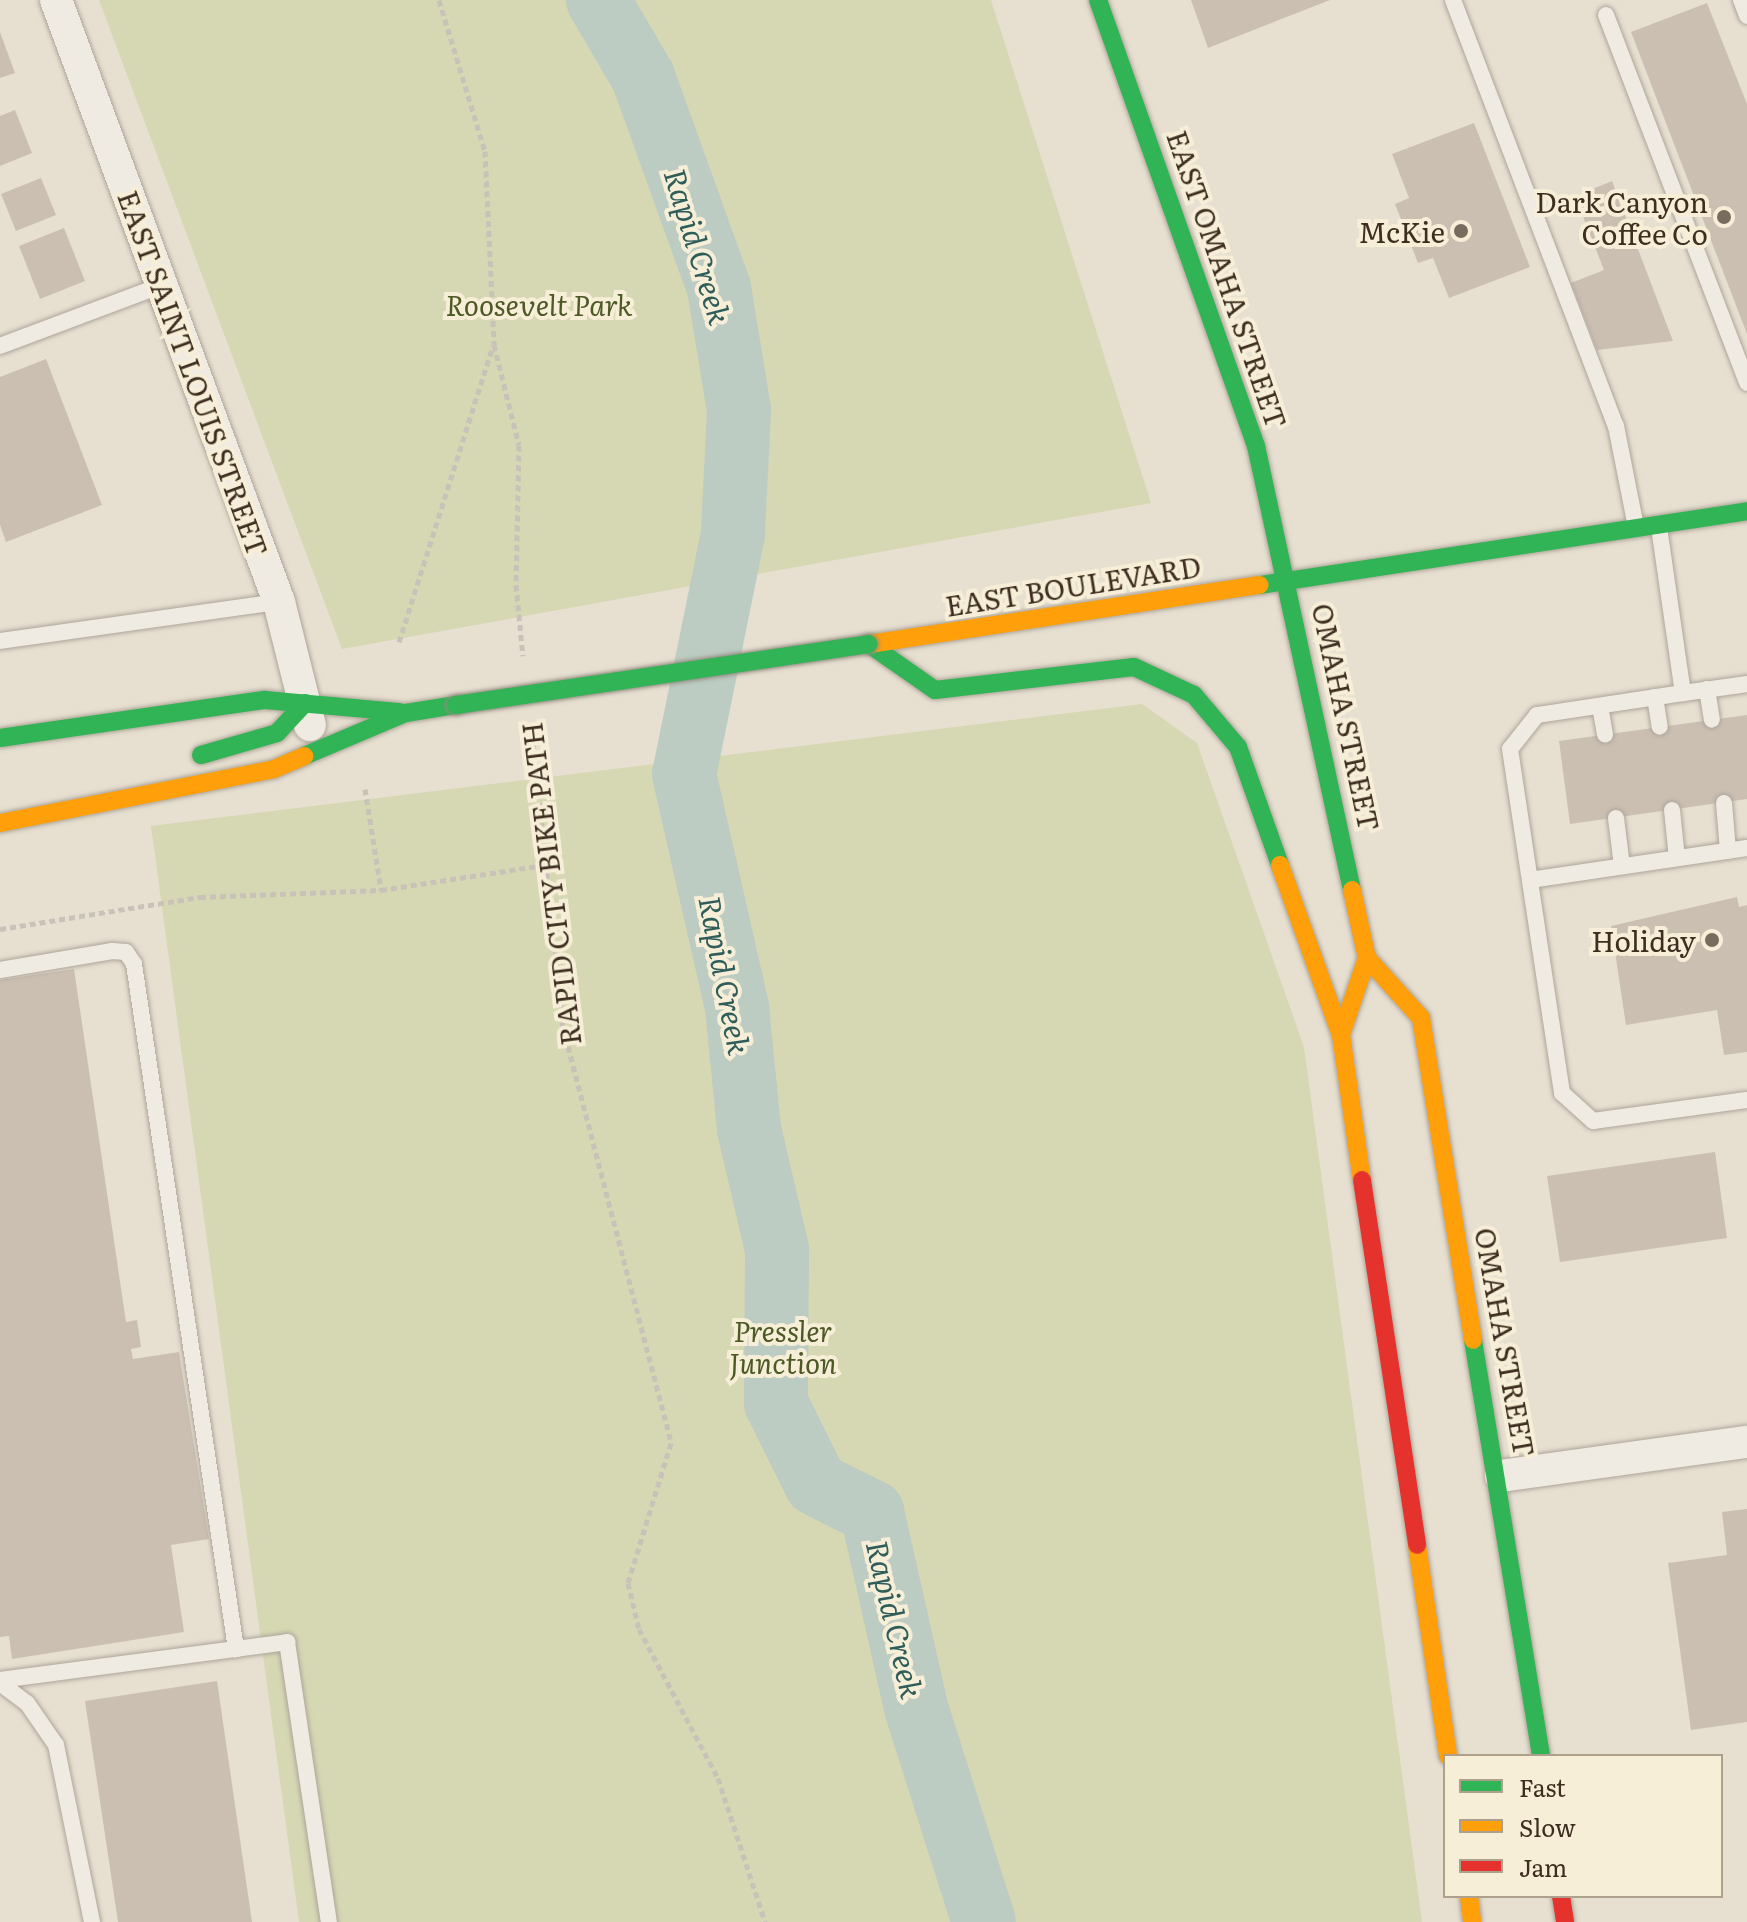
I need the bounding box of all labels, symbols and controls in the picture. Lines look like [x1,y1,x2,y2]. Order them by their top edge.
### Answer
street label: EAST OMAHA STREET [1161,126,1295,432]
water label: Rapid Creek [658,164,740,328]
place label: Dark Canyon Coffee Co [1535,184,1708,250]
street label: EAST SAINT LOUIS STREET [112,186,276,560]
marker: Dark Canyon Coffee Co [1715,208,1733,226]
place label: McKie [1359,214,1445,248]
marker: McKie [1452,222,1470,240]
park label: Roosevelt Park [446,287,632,321]
street label: EAST BOULEVARD [943,548,1203,622]
street label: OMAHA STREET [1306,600,1388,834]
street label: RAPID CITY BIKE PATH [514,721,586,1047]
water label: Rapid Creek [693,893,759,1057]
place label: Holiday [1591,923,1696,957]
marker: Holiday [1703,931,1721,949]
street label: OMAHA STREET [1469,1225,1543,1459]
park label: Pressler Junction [729,1313,837,1379]
water label: Rapid Creek [860,1537,932,1701]
legend [1443,1754,1723,1898]
text: Fast [1519,1769,1566,1804]
text: Slow [1519,1809,1576,1844]
text: Jam [1519,1849,1567,1884]

